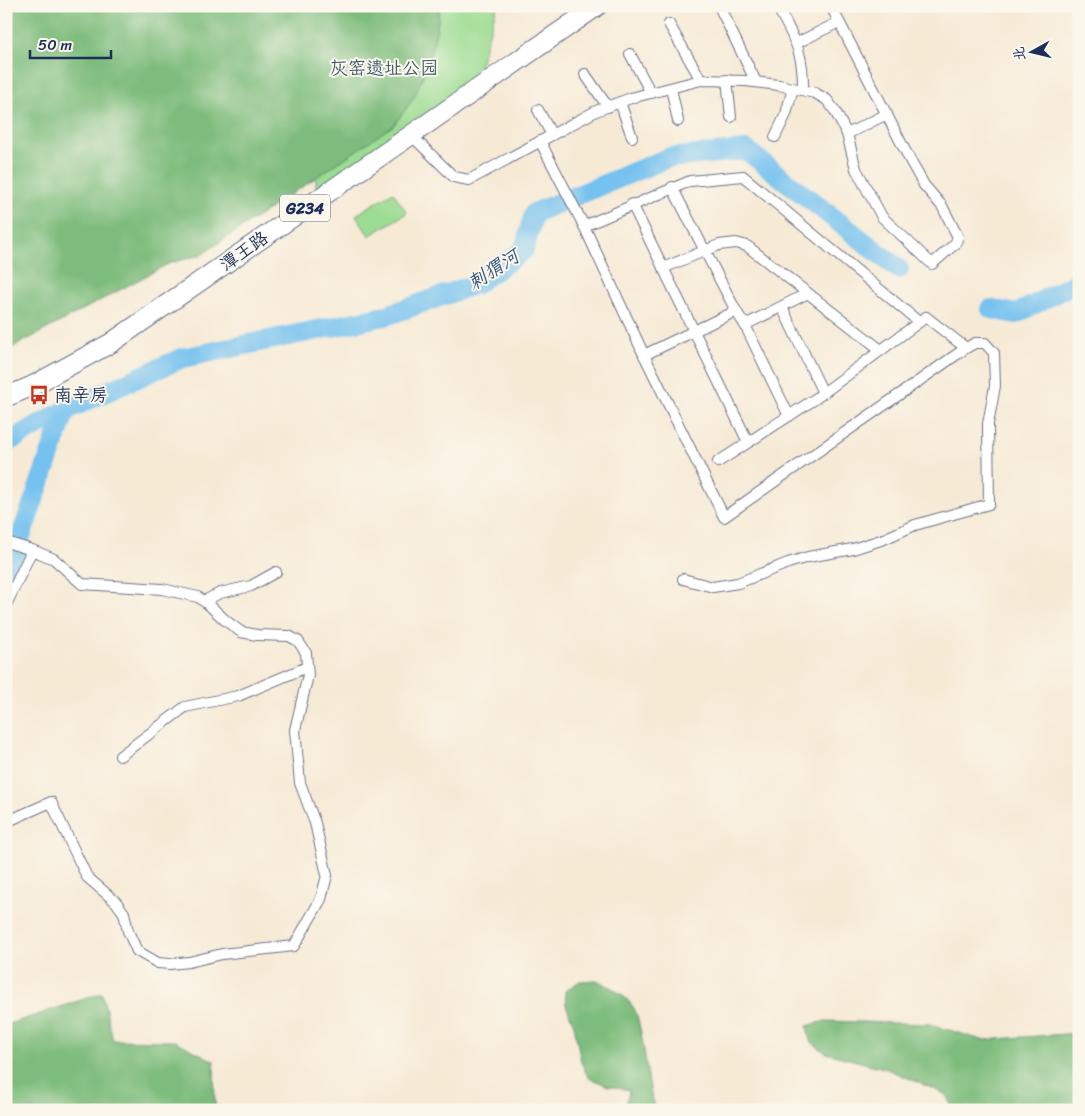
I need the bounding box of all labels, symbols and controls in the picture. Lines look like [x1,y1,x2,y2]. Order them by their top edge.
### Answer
scale bar [30,28,111,60]
north arrow [1008,28,1058,78]
text: 50 m [38,32,73,58]
text: 北 [1006,45,1033,62]
park label: 灰窑遗址公园 [330,52,438,84]
road number: G234 [280,194,330,222]
street label: 潭王路 [213,222,275,280]
water label: 刺猬河 [460,238,529,299]
place label: 南辛房 [54,379,108,411]
bus stop icon: 南辛房 [28,384,50,406]

